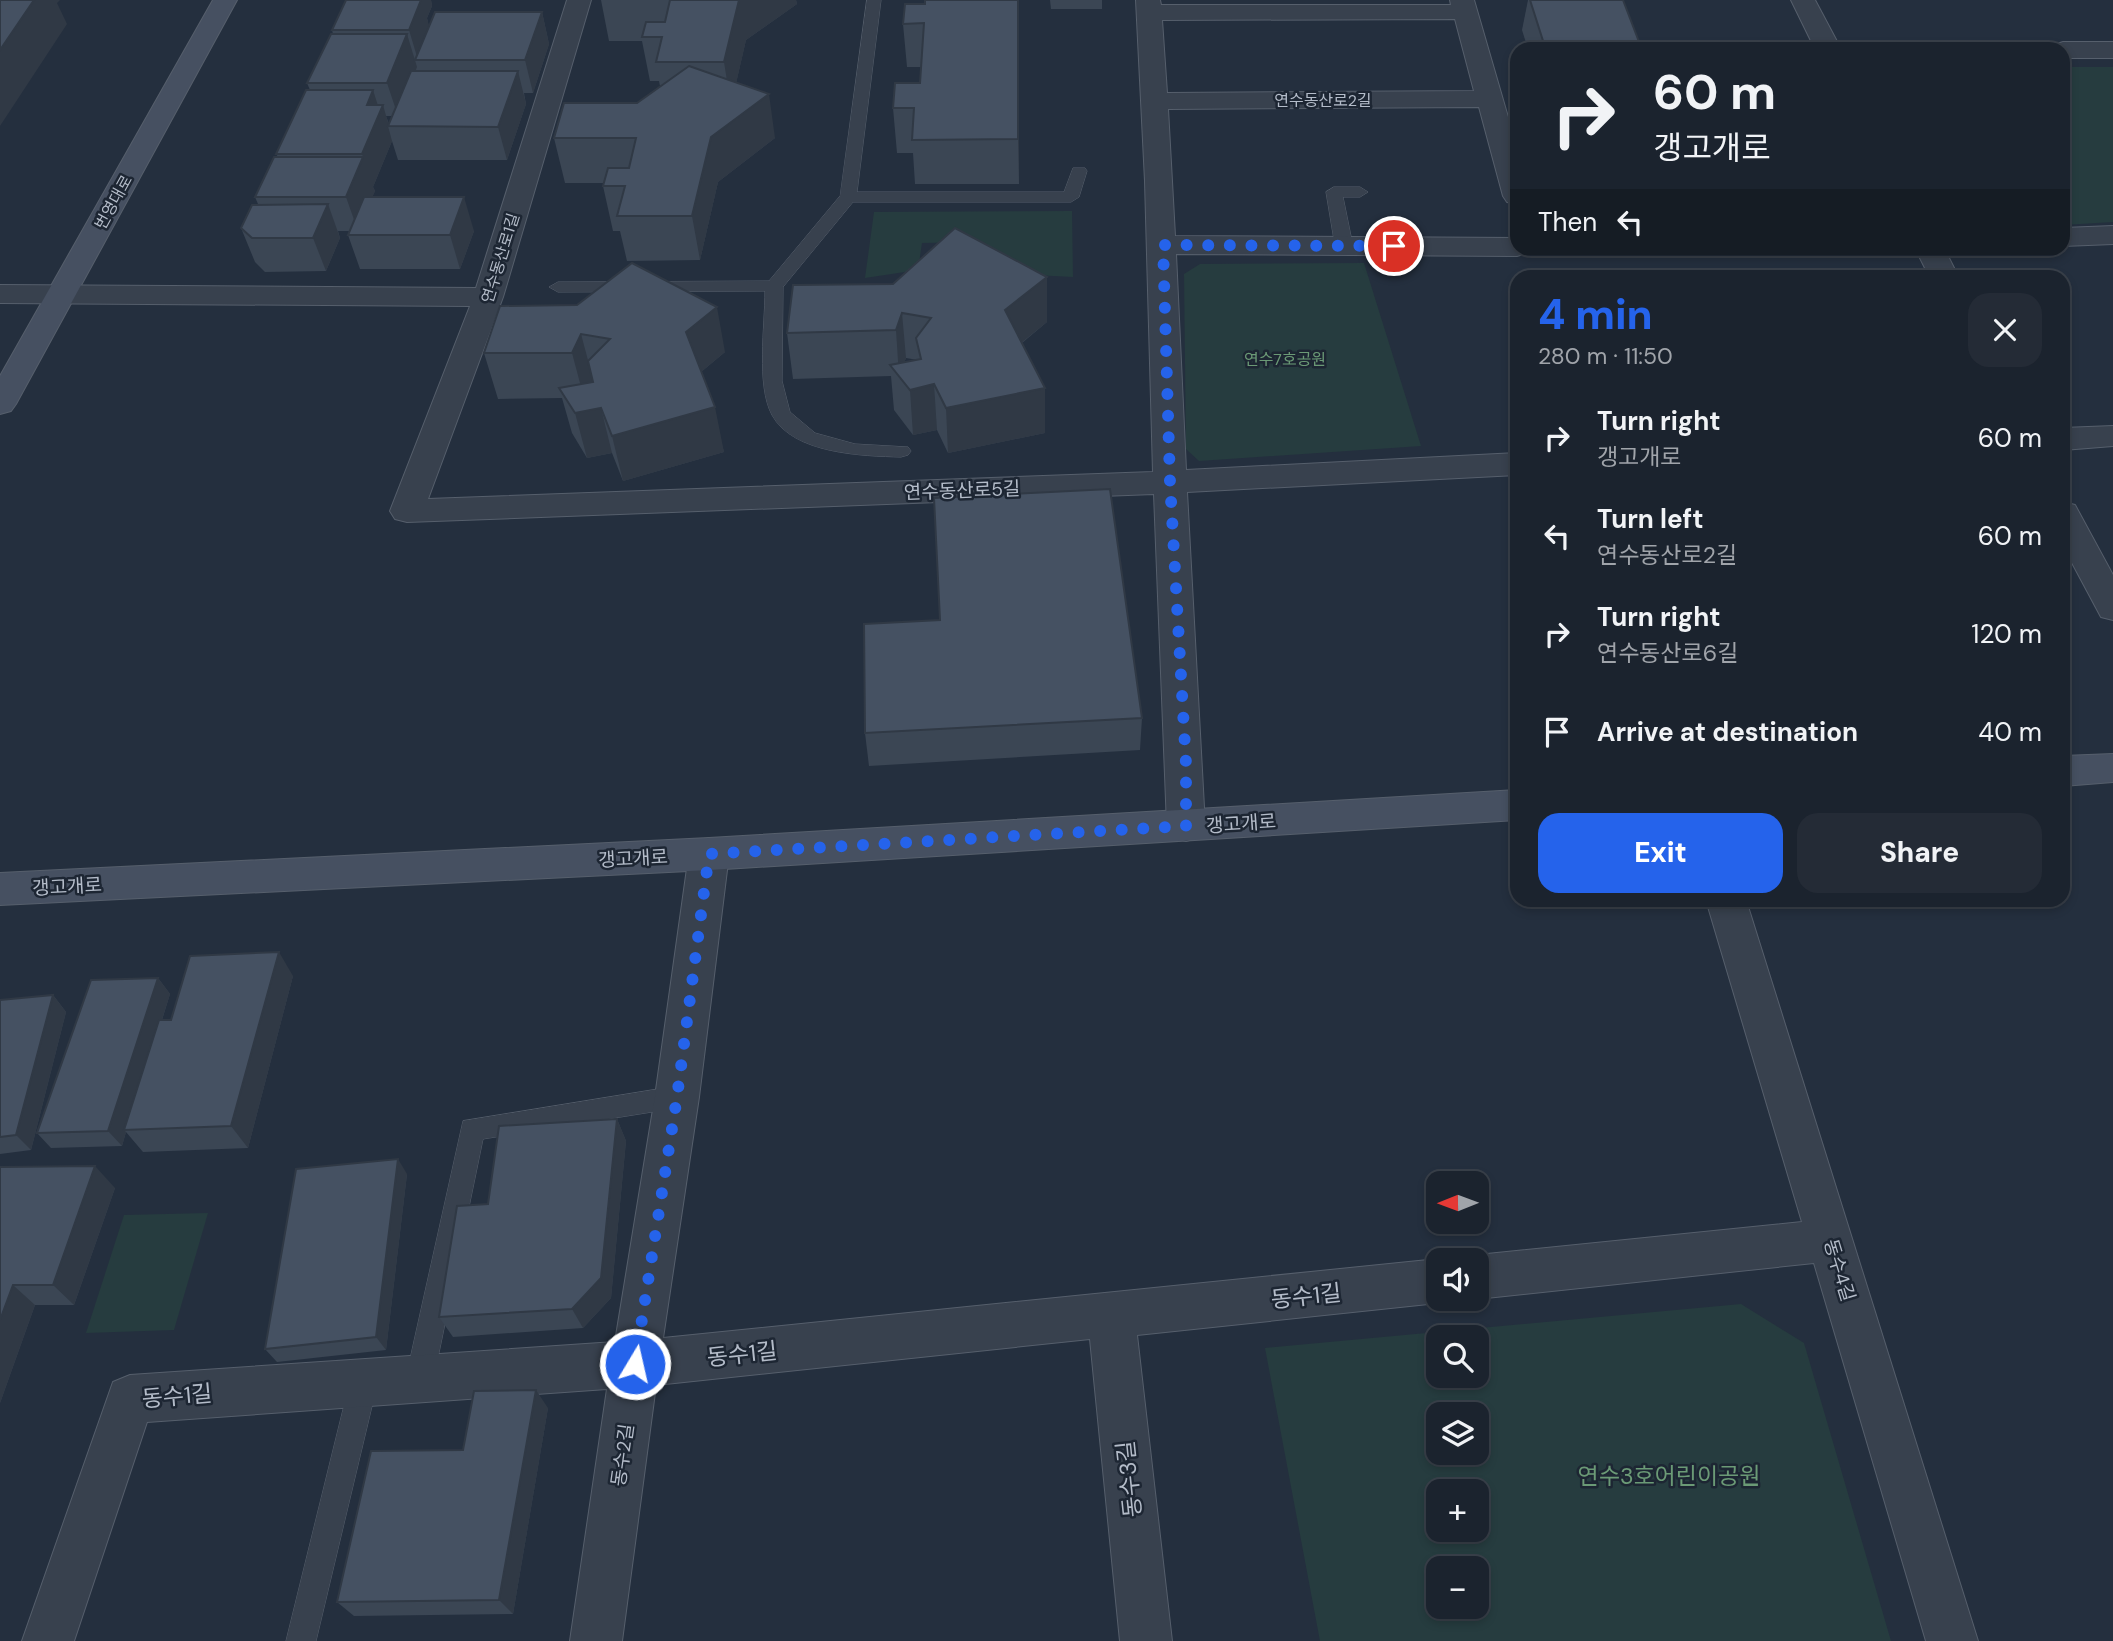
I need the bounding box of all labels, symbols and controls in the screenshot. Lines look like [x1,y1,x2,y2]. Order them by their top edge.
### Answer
text: 60 m [1653,60,1776,124]
icon: right [1538,70,1629,161]
street label: 연수동산로2길 [1274,90,1372,111]
text: 갱고개로 [1653,127,1771,169]
street label: 번영대로 [90,171,137,233]
icon: left [1611,203,1649,241]
text: Then [1538,205,1597,239]
street label: 연수동산로1길 [477,210,524,306]
pin [1364,216,1424,276]
icon: arrive [1375,227,1413,265]
text: 4 min [1538,287,1653,342]
button: close [1968,293,2042,367]
text: 280 m · 11:50 [1538,341,1673,371]
park label: 연수7호공원 [1244,349,1326,370]
text: Turn right [1597,404,1721,438]
icon: right [1538,419,1576,457]
text: 60 m [1978,421,2042,455]
text: 갱고개로 [1597,442,1682,472]
street label: 연수동산로5길 [903,476,1021,505]
text: Turn left [1597,502,1704,536]
icon: left [1538,517,1576,555]
text: 60 m [1978,519,2042,553]
text: 연수동산로2길 [1597,540,1737,570]
text: Turn right [1597,600,1721,634]
icon: right [1538,615,1576,653]
text: 120 m [1971,617,2042,651]
text: 연수동산로6길 [1597,638,1738,668]
icon: arrive [1538,713,1576,751]
text: Arrive at destination [1597,715,1858,749]
text: 40 m [1978,715,2042,749]
street label: 갱고개로 [1205,809,1277,838]
button: Exit [1538,813,1783,893]
button: Share [1797,813,2042,893]
street label: 갱고개로 [597,844,669,873]
street label: 갱고개로 [31,872,103,901]
north arrow [1426,1171,1489,1234]
map controls [1426,1171,1489,1619]
street label: 동수4길 [1818,1236,1861,1304]
button: sound [1426,1248,1489,1311]
street label: 동수1길 [1269,1277,1343,1315]
button: search [1426,1325,1489,1388]
position arrow [598,1327,672,1401]
street label: 동수1길 [705,1335,779,1373]
street label: 동수1길 [140,1378,214,1414]
button: layers [1426,1402,1489,1465]
street label: 동수2길 [606,1422,639,1488]
street label: 동수3길 [1110,1439,1148,1519]
park label: 연수3호어린이공원 [1578,1461,1760,1491]
button: + [1426,1479,1489,1542]
button: − [1426,1556,1489,1619]

